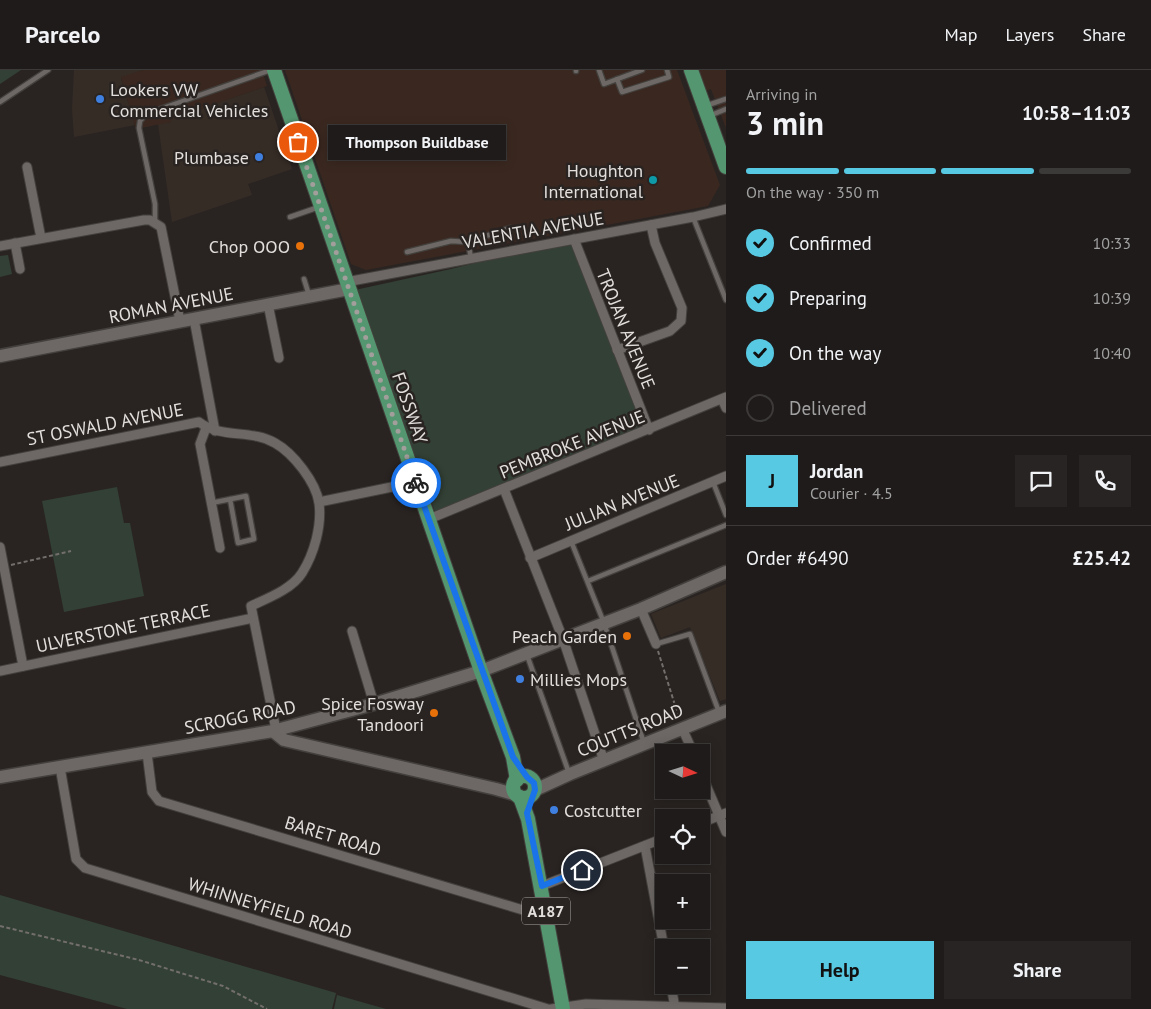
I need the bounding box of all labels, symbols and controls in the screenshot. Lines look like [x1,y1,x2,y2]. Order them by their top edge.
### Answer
text: Parcelo [25,19,100,50]
text: Map [945,23,977,46]
text: Layers [1005,23,1054,46]
text: Share [1082,23,1126,46]
place label: Lookers VW Commercial Vehicles [110,78,268,122]
text: Arriving in [746,84,817,104]
marker: Lookers VW Commercial Vehicles [94,93,106,105]
text: 10:58–11:03 [1022,101,1131,125]
text: 3 min [746,102,824,144]
pin [277,121,319,163]
callout: Thompson Buildbase [328,124,506,160]
icon: bag [284,128,312,156]
text: Thompson Buildbase [345,132,489,152]
place label: Plumbase [174,146,249,169]
marker: Plumbase [253,151,265,163]
place label: Houghton International [543,159,644,203]
marker: Houghton International [647,174,659,186]
text: On the way · 350 m [746,182,879,202]
street label: VALENTIA AVENUE [459,206,606,254]
icon: check [746,229,774,257]
text: Confirmed [789,231,872,255]
text: 10:33 [1093,233,1131,253]
place label: Chop OOO [209,235,290,258]
marker: Chop OOO [294,240,306,252]
street label: TROJAN AVENUE [591,266,661,392]
street label: ROMAN AVENUE [107,282,235,328]
icon: check [746,284,774,312]
text: Preparing [789,286,867,310]
text: 10:39 [1093,288,1131,308]
icon: check [746,339,774,367]
text: On the way [789,341,881,365]
text: 10:40 [1093,343,1131,363]
street label: FOSSWAY [387,369,433,447]
text: Delivered [789,396,867,420]
street label: ST OSWALD AVENUE [25,398,185,450]
street label: PEMBROKE AVENUE [496,404,648,484]
button: chat [1015,455,1067,507]
button: phone [1079,455,1131,507]
courier [391,458,441,508]
text: Jordan [810,459,863,483]
icon: bike [402,469,430,497]
street label: JULIAN AVENUE [560,469,683,536]
text: J [769,469,775,493]
text: Courier · 4.5 [810,483,893,503]
text: Order #6490 [746,546,849,570]
text: £25.42 [1072,546,1131,570]
street label: ULVERSTONE TERRACE [34,598,212,658]
place label: Peach Garden [512,625,617,648]
marker: Peach Garden [621,630,633,642]
place label: Millies Mops [530,668,627,691]
marker: Millies Mops [514,673,526,685]
place label: Spice Fosway Tandoori [321,692,425,736]
street label: SCROGG ROAD [182,695,298,739]
street label: COUTTS ROAD [573,698,687,762]
marker: Spice Fosway Tandoori [428,707,440,719]
north arrow [655,744,710,799]
map controls [655,744,710,994]
place label: Costcutter [564,799,642,822]
marker: Costcutter [548,804,560,816]
button: locate [655,809,710,864]
street label: BARET ROAD [282,810,384,862]
pin [561,849,603,891]
icon: home [568,856,596,884]
street label: WHINNEYFIELD ROAD [185,872,355,944]
button: + [655,874,710,929]
road number: A187 [522,898,570,924]
button: − [655,939,710,994]
button: Help [746,941,934,999]
button: Share [944,941,1131,999]

